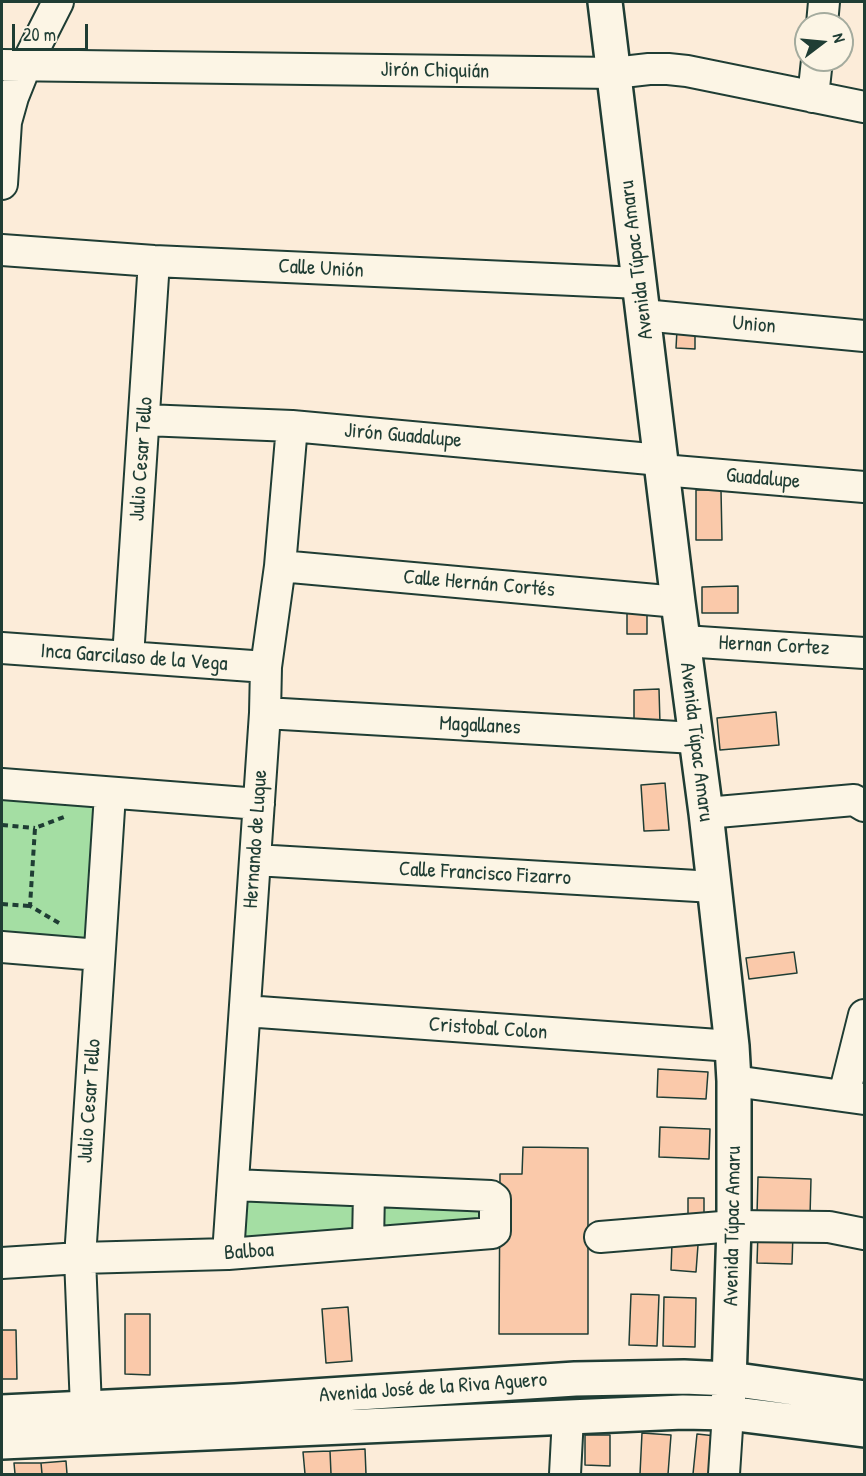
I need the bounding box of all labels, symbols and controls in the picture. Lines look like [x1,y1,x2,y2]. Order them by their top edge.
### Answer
scale bar [15,12,92,50]
north arrow [794,12,854,72]
text: 20 m [23,22,56,47]
text: N [828,30,851,45]
street label: Jirón Chiquián [380,57,490,85]
street label: Avenida Túpac Amaru [615,179,659,341]
street label: Calle Unión [278,254,364,284]
street label: Union [731,311,777,339]
street label: Julio Cesar Tello [125,396,159,522]
street label: Jirón Guadalupe [343,418,463,454]
street label: Guadalupe [725,463,801,495]
street label: Calle Hernán Cortés [402,565,556,603]
street label: Hernan Cortez [718,631,830,661]
street label: Inca Garcilaso de la Vega [39,639,229,677]
street label: Avenida Túpac Amaru [674,661,718,823]
street label: Magallanes [439,711,521,741]
street label: Hernando de Luque [239,769,273,909]
street label: Calle Francisco Fizarro [398,857,572,891]
street label: Cristobal Colon [428,1012,548,1046]
street label: Julio Cesar Tello [73,1038,107,1164]
street label: Avenida Túpac Amaru [719,1146,747,1306]
street label: Balboa [223,1238,275,1266]
street label: Avenida José de la Riva Aguero [318,1367,548,1409]

